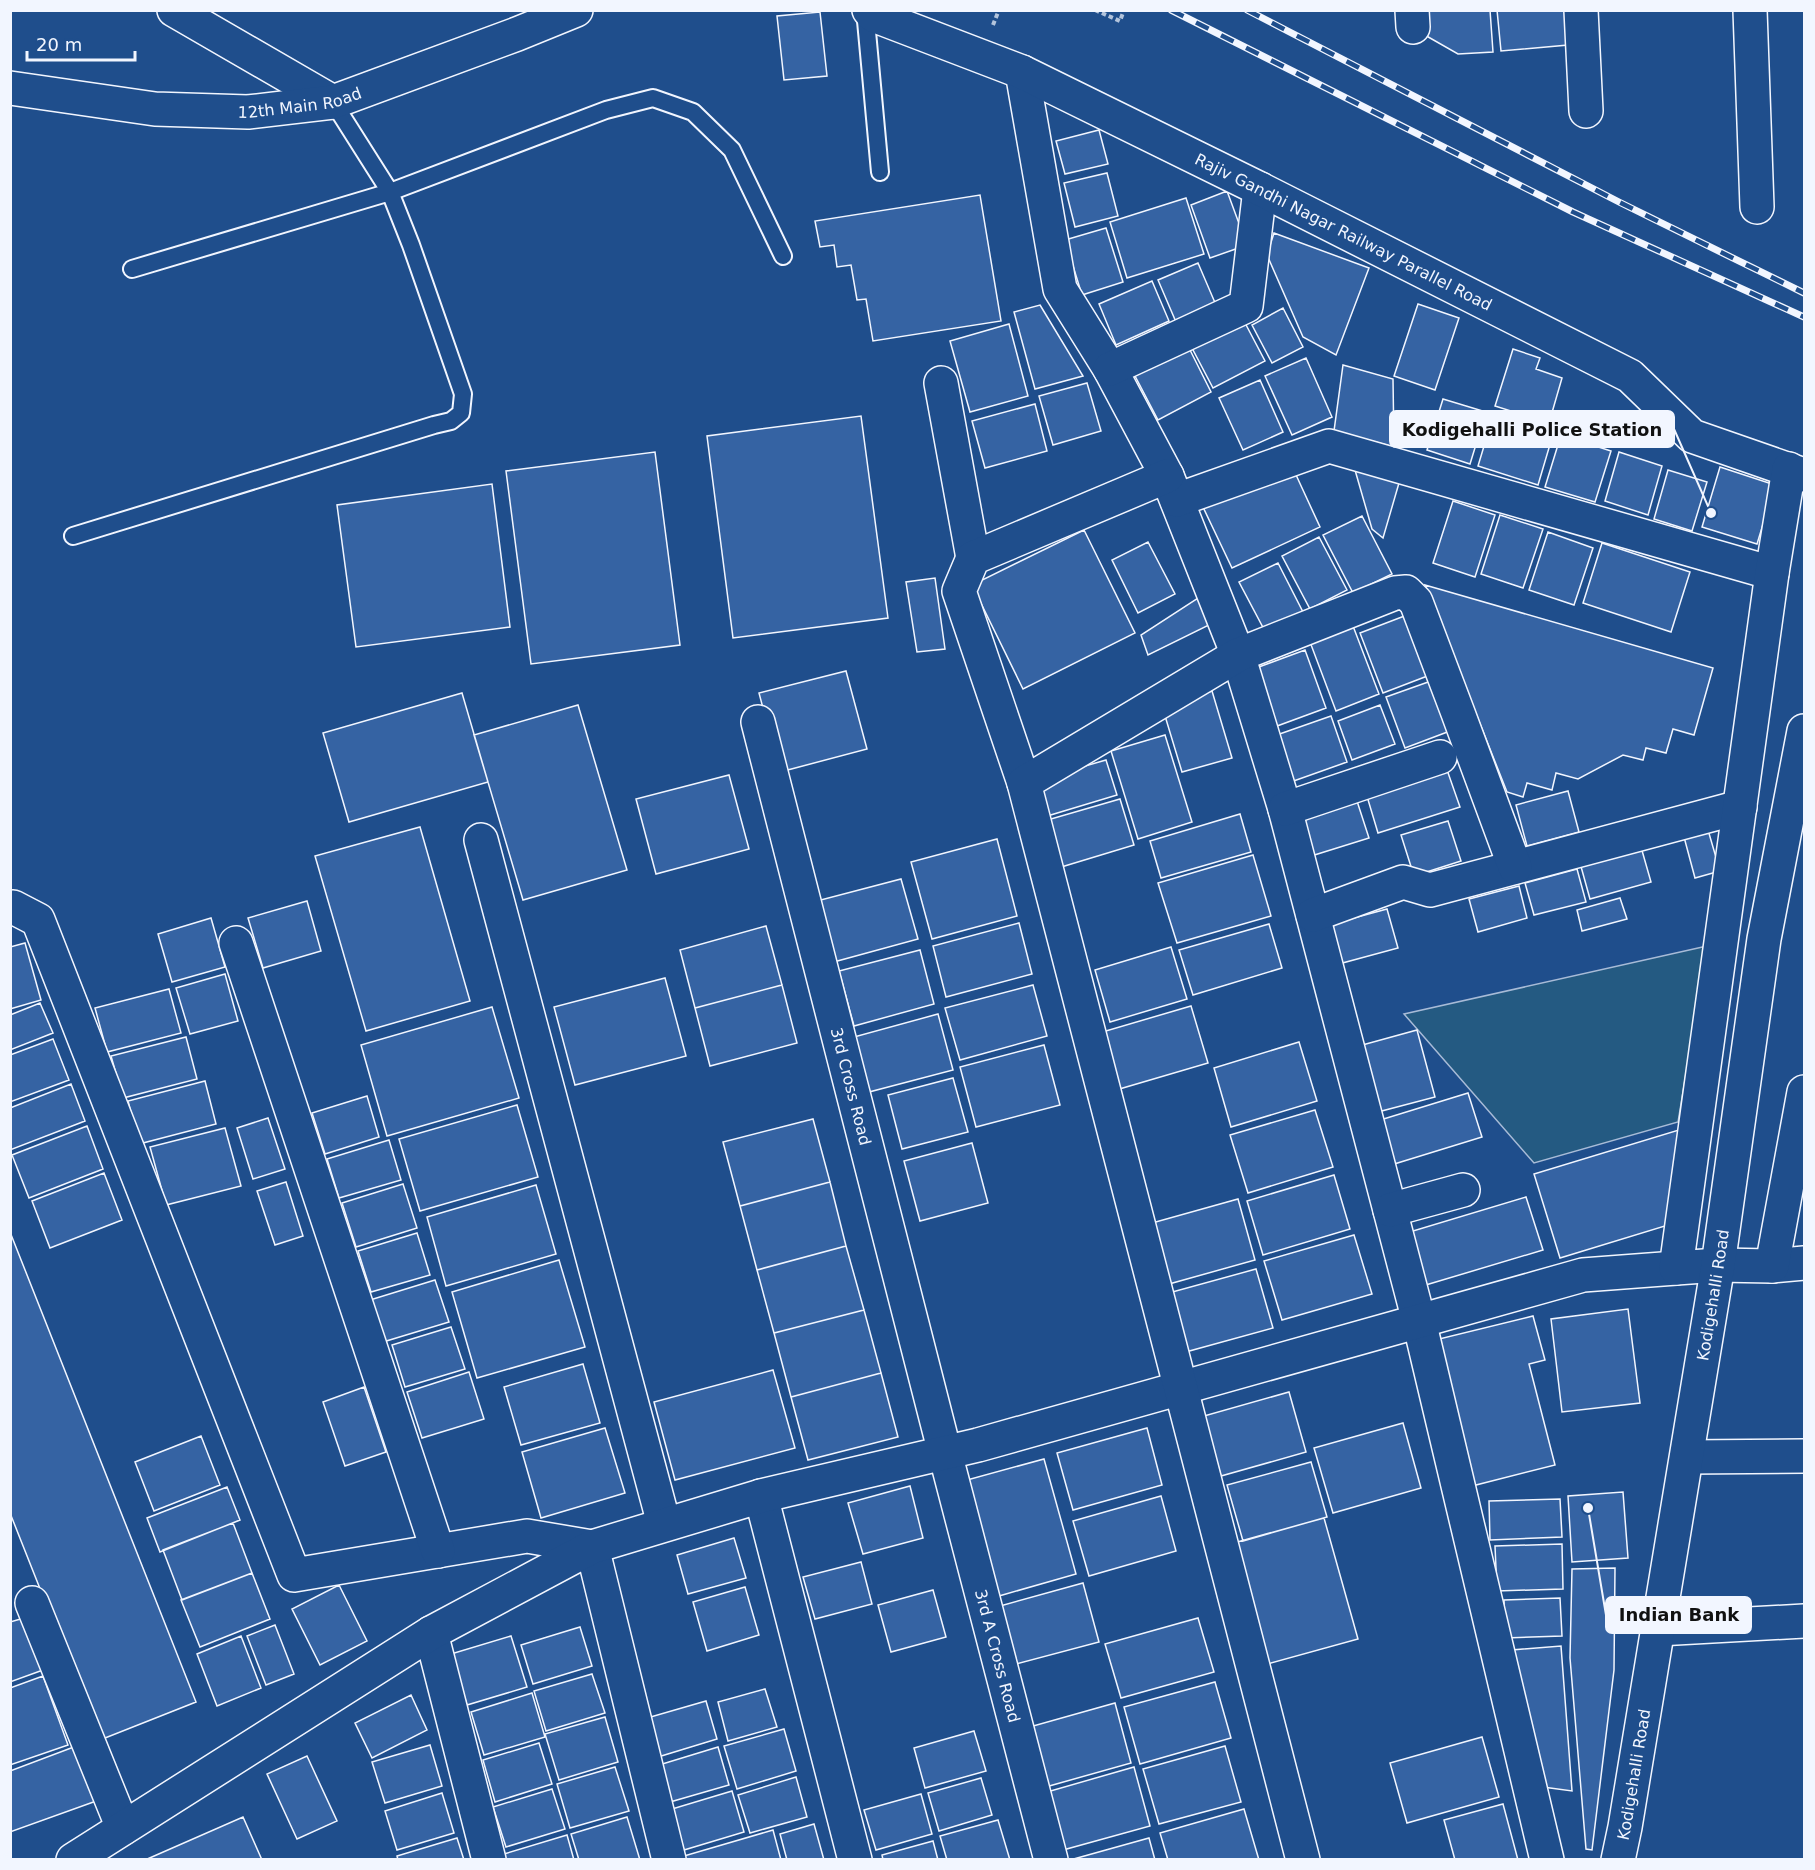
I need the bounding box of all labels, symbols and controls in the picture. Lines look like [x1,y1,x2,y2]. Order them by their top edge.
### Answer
scale bar [27,24,135,62]
text: 20 m [36,34,82,55]
street label: 12th Main Road [237,83,364,121]
street label: Rajiv Gandhi Nagar Railway Parallel Road [1192,149,1495,314]
callout: Kodigehalli Police Station [1390,411,1674,447]
text: Kodigehalli Police Station [1402,419,1662,440]
street label: 3rd Cross Road [827,1025,875,1147]
street label: Kodigehalli Road [1693,1228,1732,1362]
street label: 3rd A Cross Road [971,1587,1024,1724]
callout: Indian Bank [1606,1597,1751,1633]
text: Indian Bank [1619,1604,1740,1625]
street label: Kodigehalli Road [1613,1707,1654,1842]

